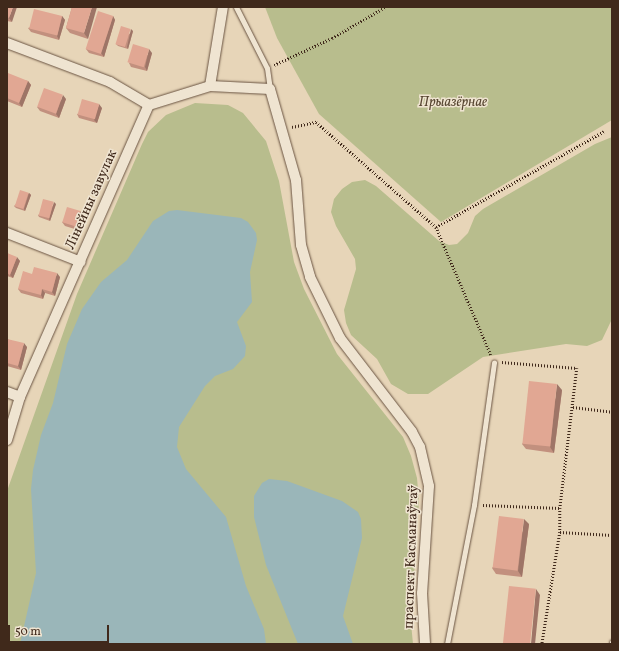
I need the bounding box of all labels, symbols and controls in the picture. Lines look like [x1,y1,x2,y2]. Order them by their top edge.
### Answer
park label: Прыазёрнае [419,95,487,111]
street label: Лінейны завулак [62,148,122,252]
street label: праспект Касманаўтаў [401,485,423,629]
scale bar [10,617,111,643]
text: 50 m [15,624,41,640]

